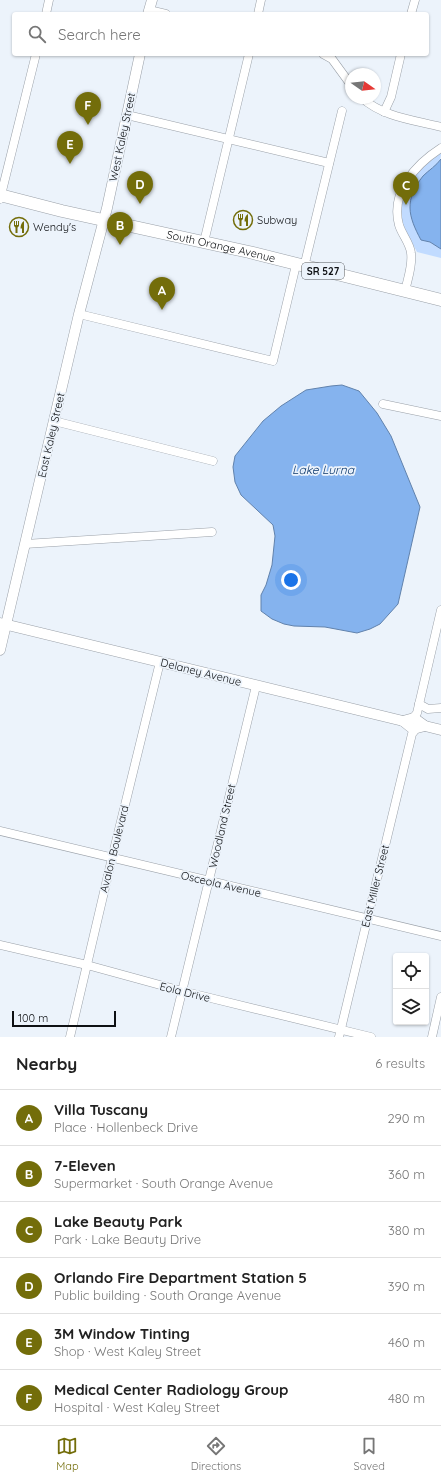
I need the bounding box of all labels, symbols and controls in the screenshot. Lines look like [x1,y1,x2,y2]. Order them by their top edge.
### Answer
search box [12,12,429,56]
icon: search [26,23,48,45]
text: Search here [58,25,141,44]
north arrow [345,68,381,104]
street label: West Kaley Street [106,91,138,183]
pin: F [75,92,101,125]
pin: E [57,131,83,164]
pin: D [127,171,153,204]
pin: C [393,172,419,205]
restaurant icon: Subway [232,209,254,231]
pin: B [107,212,133,245]
place label: Subway [257,213,297,227]
restaurant icon: Wendy's [8,216,30,238]
place label: Wendy's [33,220,76,234]
street label: South Orange Avenue [165,227,277,265]
road number: SR 527 [302,263,344,279]
pin: A [149,277,175,310]
street label: East Kaley Street [34,391,68,479]
water label: Lake Lurna [292,462,355,477]
your location [281,570,301,590]
street label: Delaney Avenue [159,655,243,689]
street label: Woodland Street [206,782,239,869]
street label: Avalon Boulevard [96,804,132,894]
street label: East Miller Street [358,843,392,929]
street label: Osceola Avenue [179,868,263,900]
map controls [393,953,429,1025]
button: locate [393,953,429,989]
street label: Eola Drive [158,979,212,1005]
button: layers [393,989,429,1025]
scale bar [12,1009,116,1028]
text: 100 m [18,1011,48,1025]
text: Nearby [16,1053,77,1074]
text: 6 results [375,1055,425,1071]
text: Villa Tuscany [54,1100,148,1119]
text: A [25,1110,33,1126]
text: 290 m [387,1110,425,1126]
text: Place · Hollenbeck Drive [54,1119,198,1135]
text: 7-Eleven [54,1156,116,1175]
text: B [25,1166,33,1182]
text: 360 m [388,1166,425,1182]
text: Supermarket · South Orange Avenue [54,1175,273,1191]
text: Lake Beauty Park [54,1212,182,1231]
text: C [25,1222,33,1238]
text: 380 m [388,1222,425,1238]
text: Park · Lake Beauty Drive [54,1231,201,1247]
text: Orlando Fire Department Station 5 [54,1268,307,1287]
text: D [24,1278,34,1294]
text: 390 m [388,1278,425,1294]
text: Public building · South Orange Avenue [54,1287,281,1303]
text: 3M Window Tinting [54,1324,190,1343]
text: E [25,1334,33,1350]
text: 460 m [388,1334,425,1350]
text: Shop · West Kaley Street [54,1343,201,1359]
text: Medical Center Radiology Group [54,1380,289,1399]
text: F [25,1390,33,1406]
text: 480 m [388,1390,425,1406]
text: Hospital · West Kaley Street [54,1399,220,1415]
tab: Map [56,1435,79,1473]
tab: Directions [191,1435,241,1473]
tab: Saved [353,1435,385,1473]

